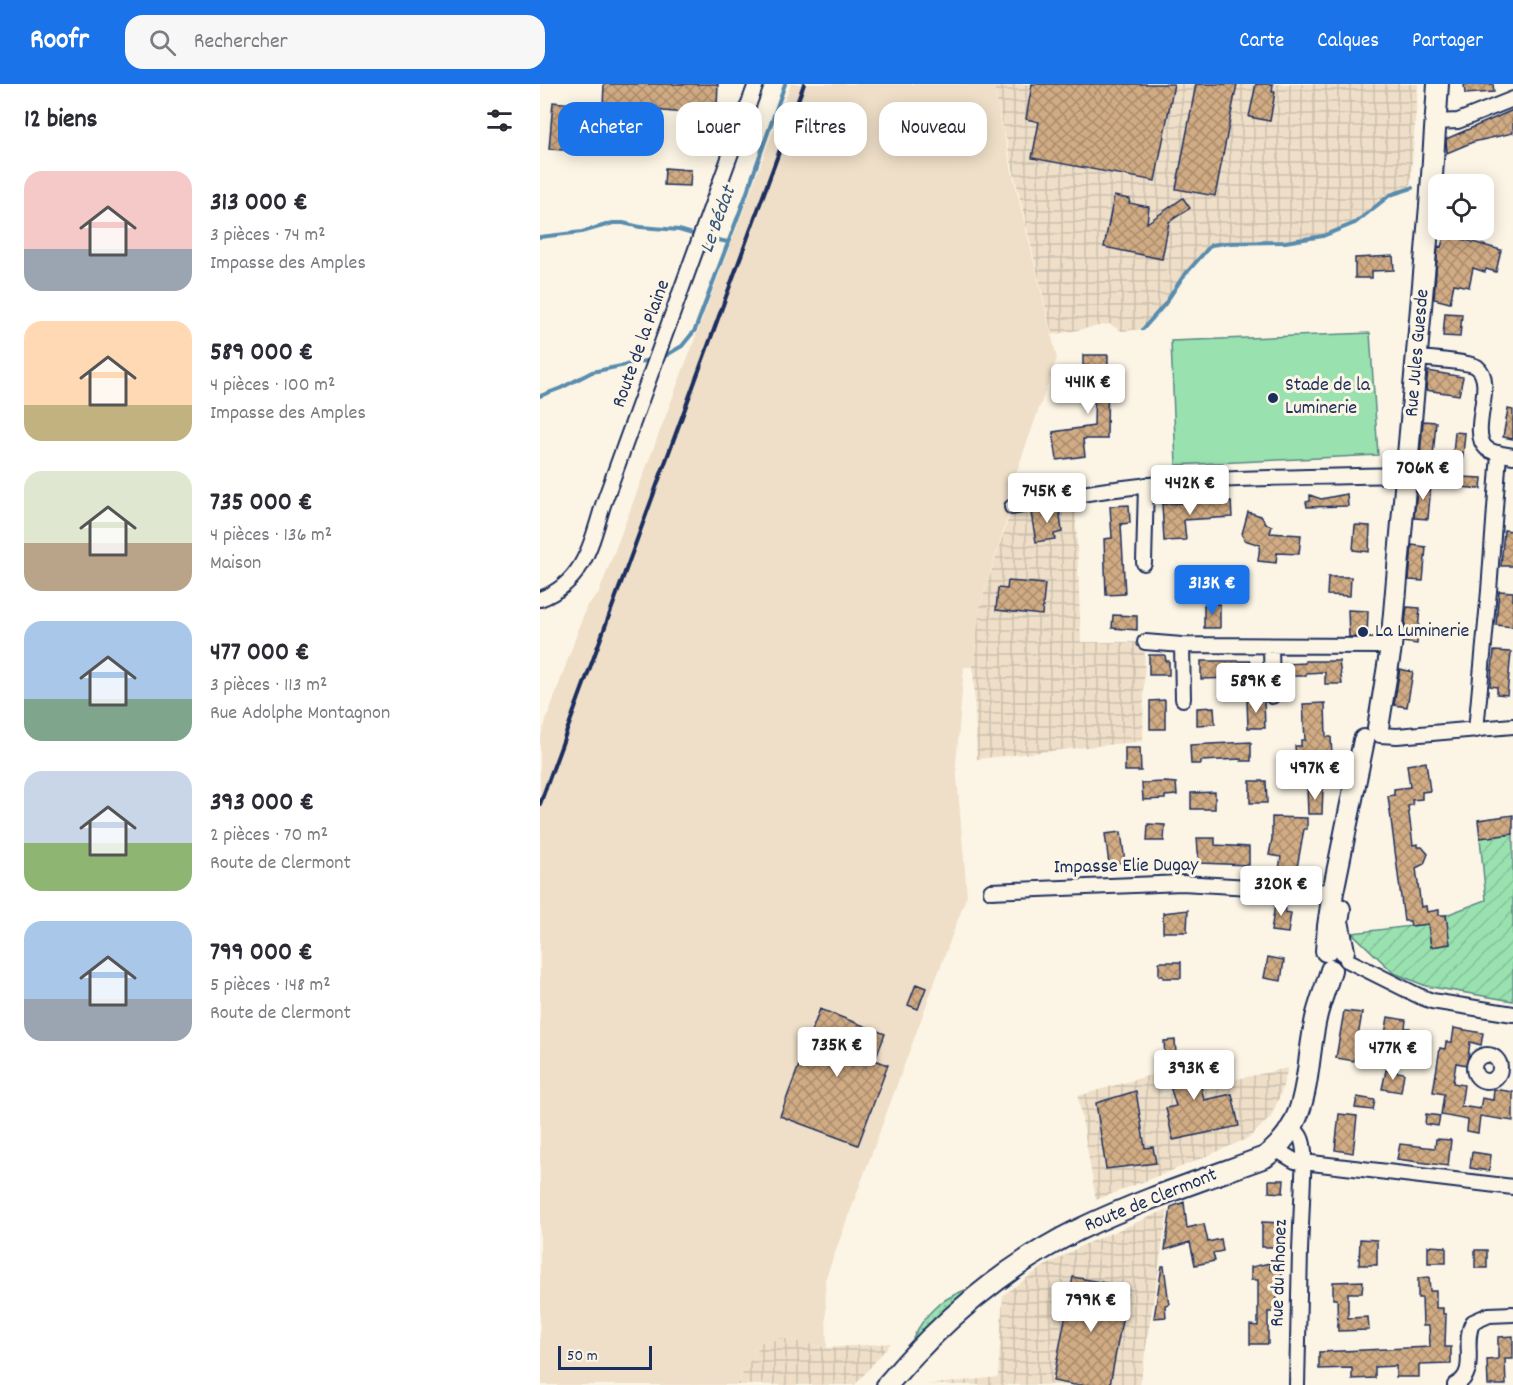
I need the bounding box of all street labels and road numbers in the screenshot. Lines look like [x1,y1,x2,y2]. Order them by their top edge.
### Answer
street label: Route de la Plaine [606,276,678,412]
street label: Rue Jules Guesde [1398,288,1438,418]
street label: Impasse Elie Dugay [1053,852,1200,882]
street label: Route de Clermont [1080,1162,1222,1240]
street label: Rue du Rhonez [1264,1218,1296,1327]

